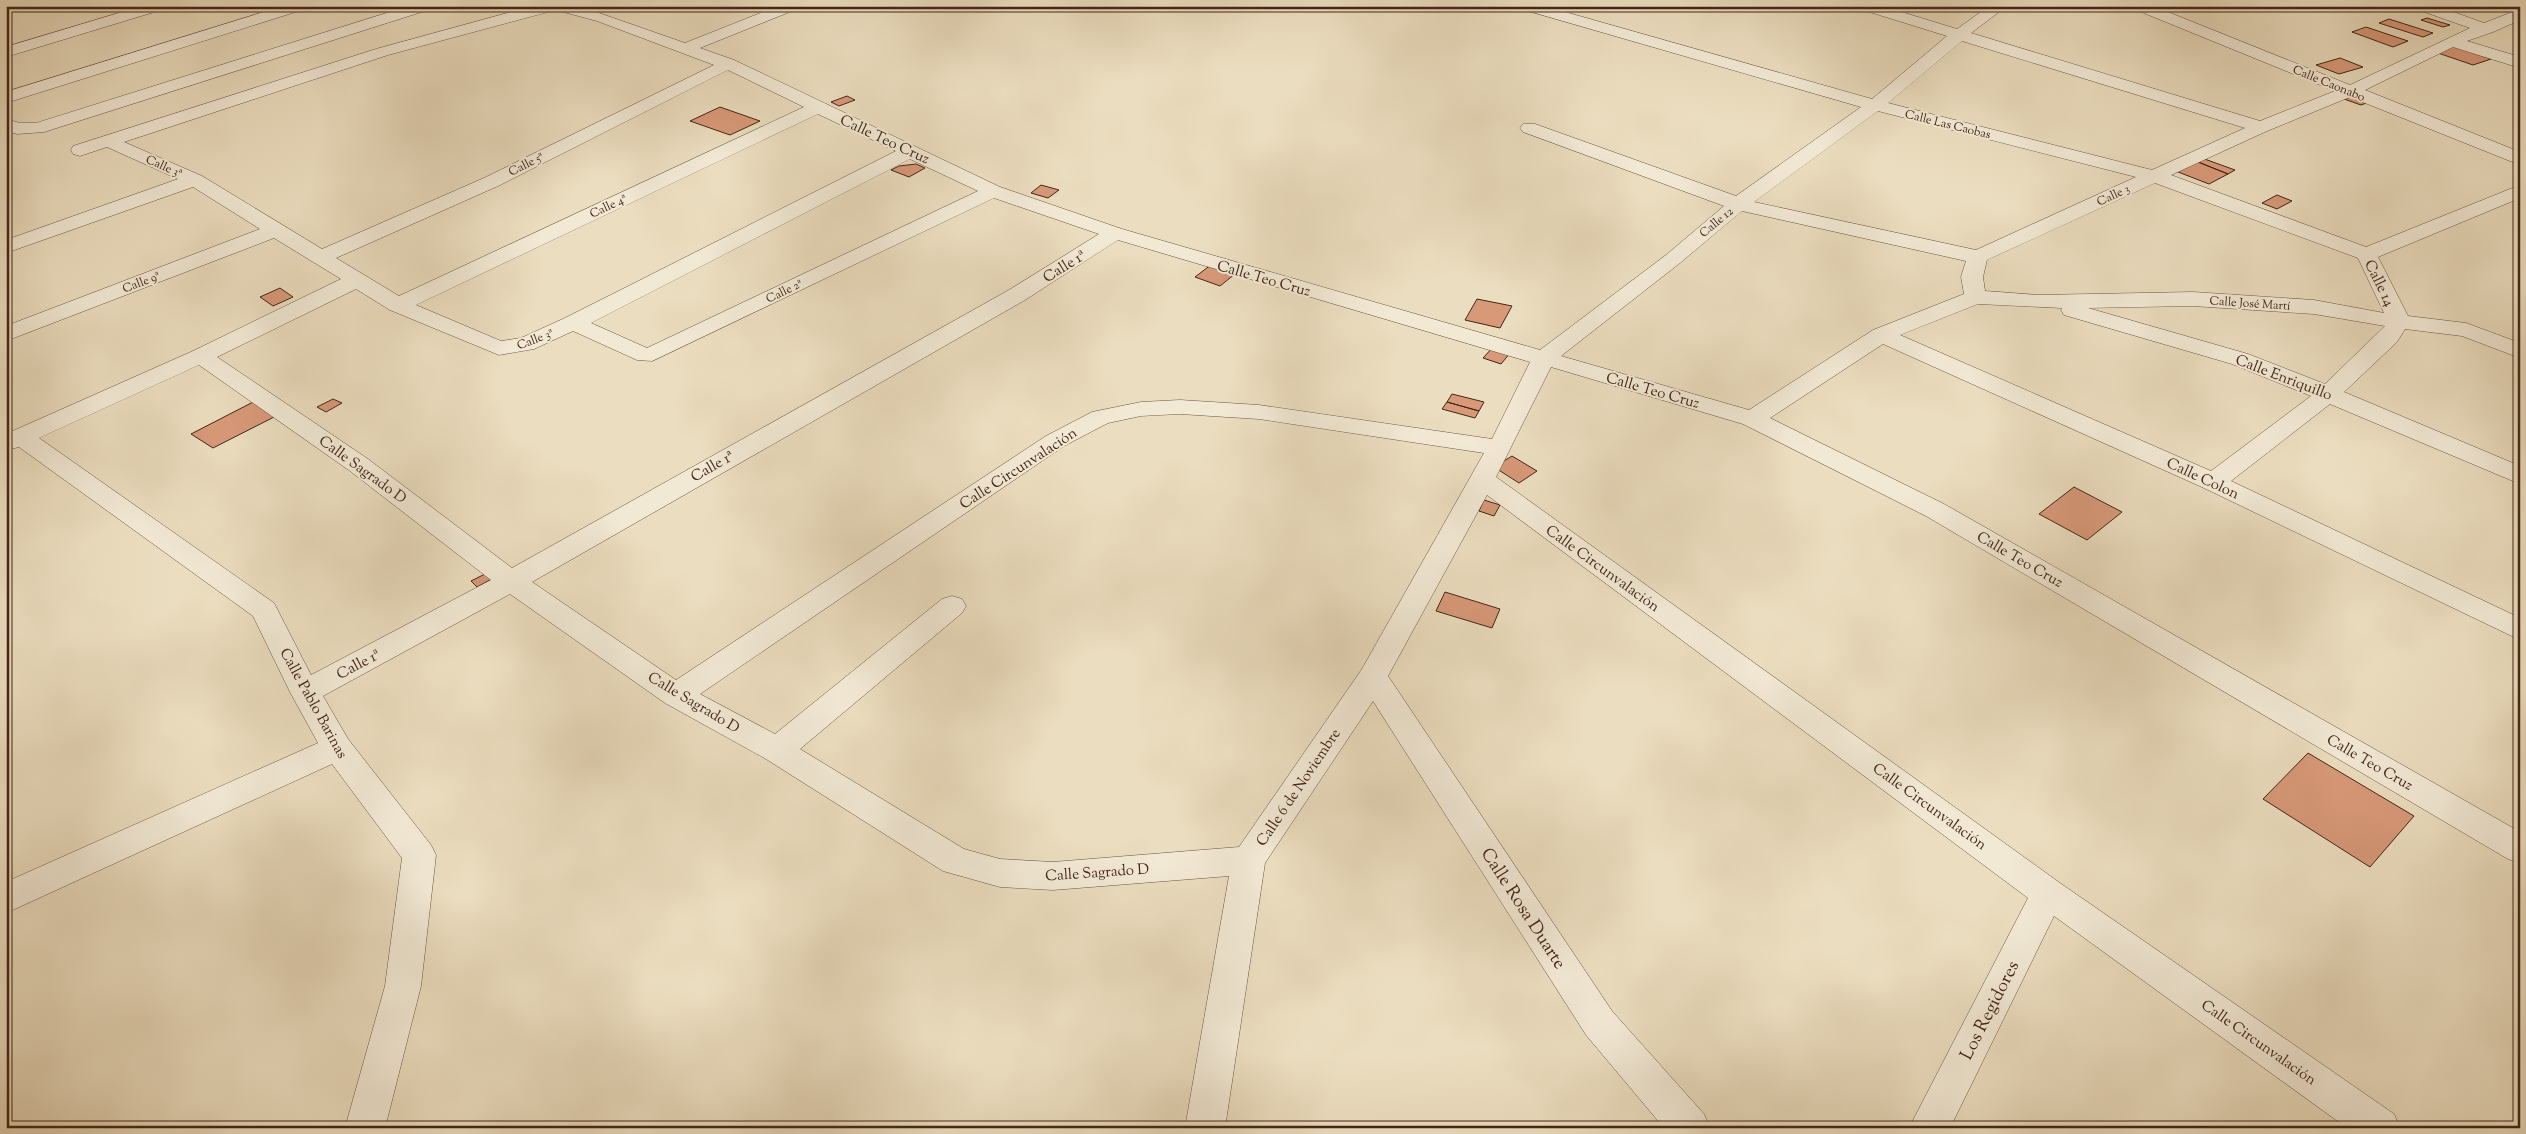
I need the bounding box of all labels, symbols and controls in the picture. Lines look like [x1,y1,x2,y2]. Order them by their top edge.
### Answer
street label: Calle Caonabo [2290,61,2368,107]
street label: Calle Las Caobas [1903,106,1993,144]
street label: Calle Teo Cruz [836,110,933,170]
street label: Calle 5ª [506,148,548,181]
street label: Calle 3ª [143,151,185,183]
street label: Calle 3 [2094,180,2133,211]
street label: Calle 4ª [587,190,630,223]
street label: Calle 12 [1696,203,1738,242]
street label: Calle 1ª [1039,246,1091,289]
street label: Calle Teo Cruz [1214,256,1313,303]
street label: Calle 14 [2358,257,2399,311]
street label: Calle 9ª [120,267,163,298]
street label: Calle 2ª [763,275,806,308]
street label: Calle José Martí [2209,292,2292,316]
street label: Calle 3ª [514,325,557,355]
street label: Calle Enriquillo [2232,350,2335,407]
street label: Calle Teo Cruz [1603,368,1702,415]
street label: Calle Circunvalación [956,423,1082,515]
street label: Calle Sagrado D [314,431,410,509]
street label: Calle 1ª [687,446,739,488]
street label: Calle Colon [2163,453,2242,505]
street label: Calle Circunvalación [1541,521,1664,618]
street label: Calle Teo Cruz [1972,527,2067,594]
street label: Calle Pablo Barinas [274,645,352,763]
street label: Calle 1ª [333,645,385,686]
street label: Calle Sagrado D [643,667,743,739]
street label: Calle 6 de Noviembre [1252,725,1347,851]
street label: Calle Teo Cruz [2322,730,2417,797]
street label: Calle Circunvalación [1868,759,1991,856]
street label: Calle Rosa Duarte [1473,843,1571,975]
street label: Calle Sagrado D [1044,859,1150,888]
street label: Los Regidores [1955,957,2027,1065]
street label: Calle Circunvalación [2196,995,2320,1091]

